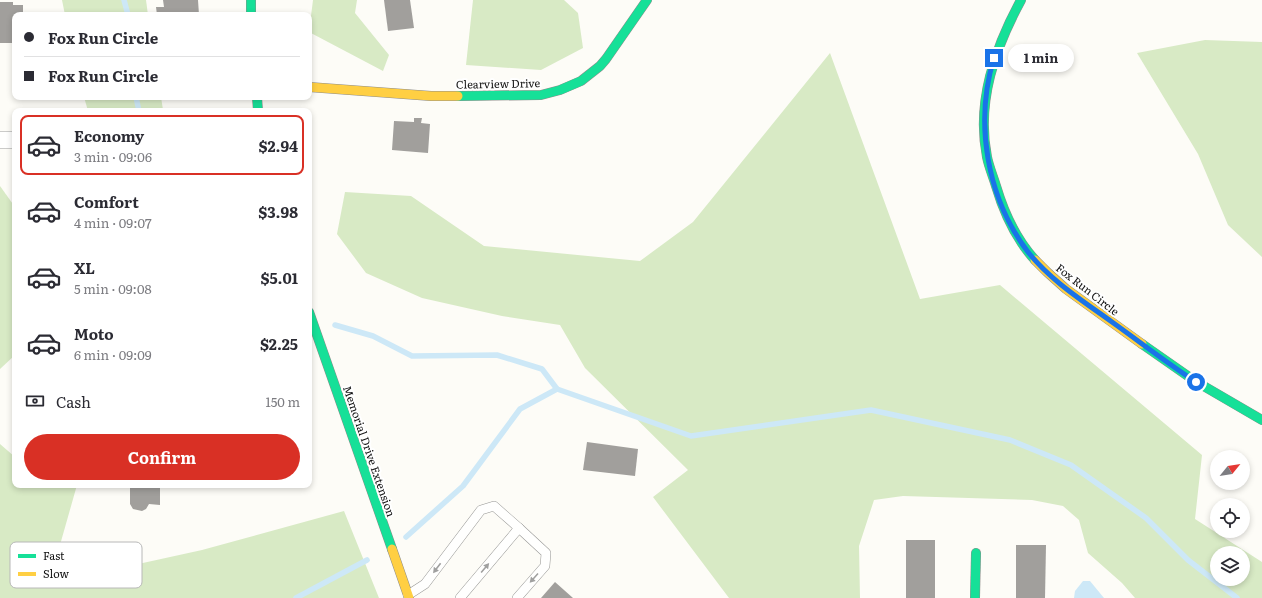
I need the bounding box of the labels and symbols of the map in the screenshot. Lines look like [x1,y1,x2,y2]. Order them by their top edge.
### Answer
callout: 1 min [1008,44,1074,72]
route end [985,49,1003,67]
street label: Clearview Drive [456,74,541,92]
street label: Fox Run Circle [1053,259,1123,319]
route start [1187,373,1205,391]
street label: Memorial Drive Extension [340,383,400,519]
north arrow [1210,450,1250,490]
legend [10,542,142,588]
text: Fast [43,547,65,563]
one-way arrow [432,563,441,574]
one-way arrow [481,563,490,573]
text: Slow [43,565,69,581]
one-way arrow [530,574,539,583]

